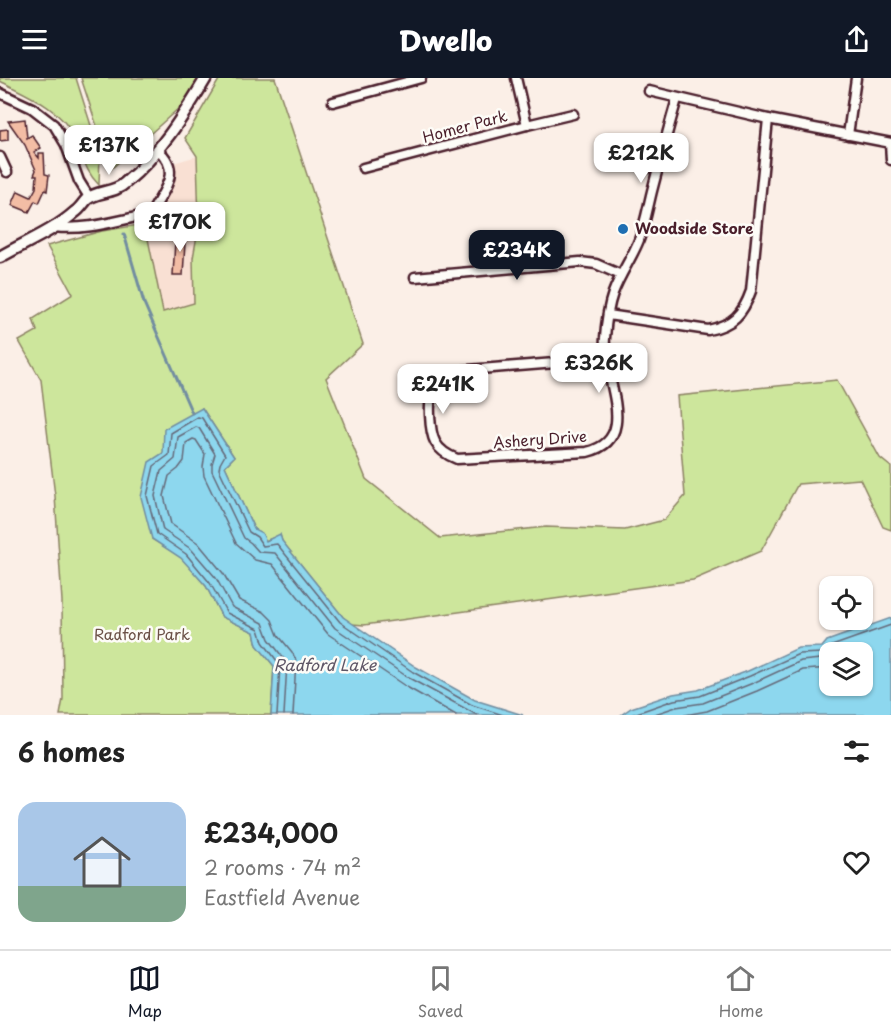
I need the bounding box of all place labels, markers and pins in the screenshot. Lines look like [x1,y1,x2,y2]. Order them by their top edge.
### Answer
pin: £137K [67,125,151,176]
pin: £212K [599,133,683,184]
pin: £170K [138,202,222,253]
place label: Woodside Store [635,216,753,239]
marker: Woodside Store [616,222,630,236]
pin: £234K [475,230,559,281]
pin: £326K [557,343,641,394]
pin: £241K [401,364,485,415]

